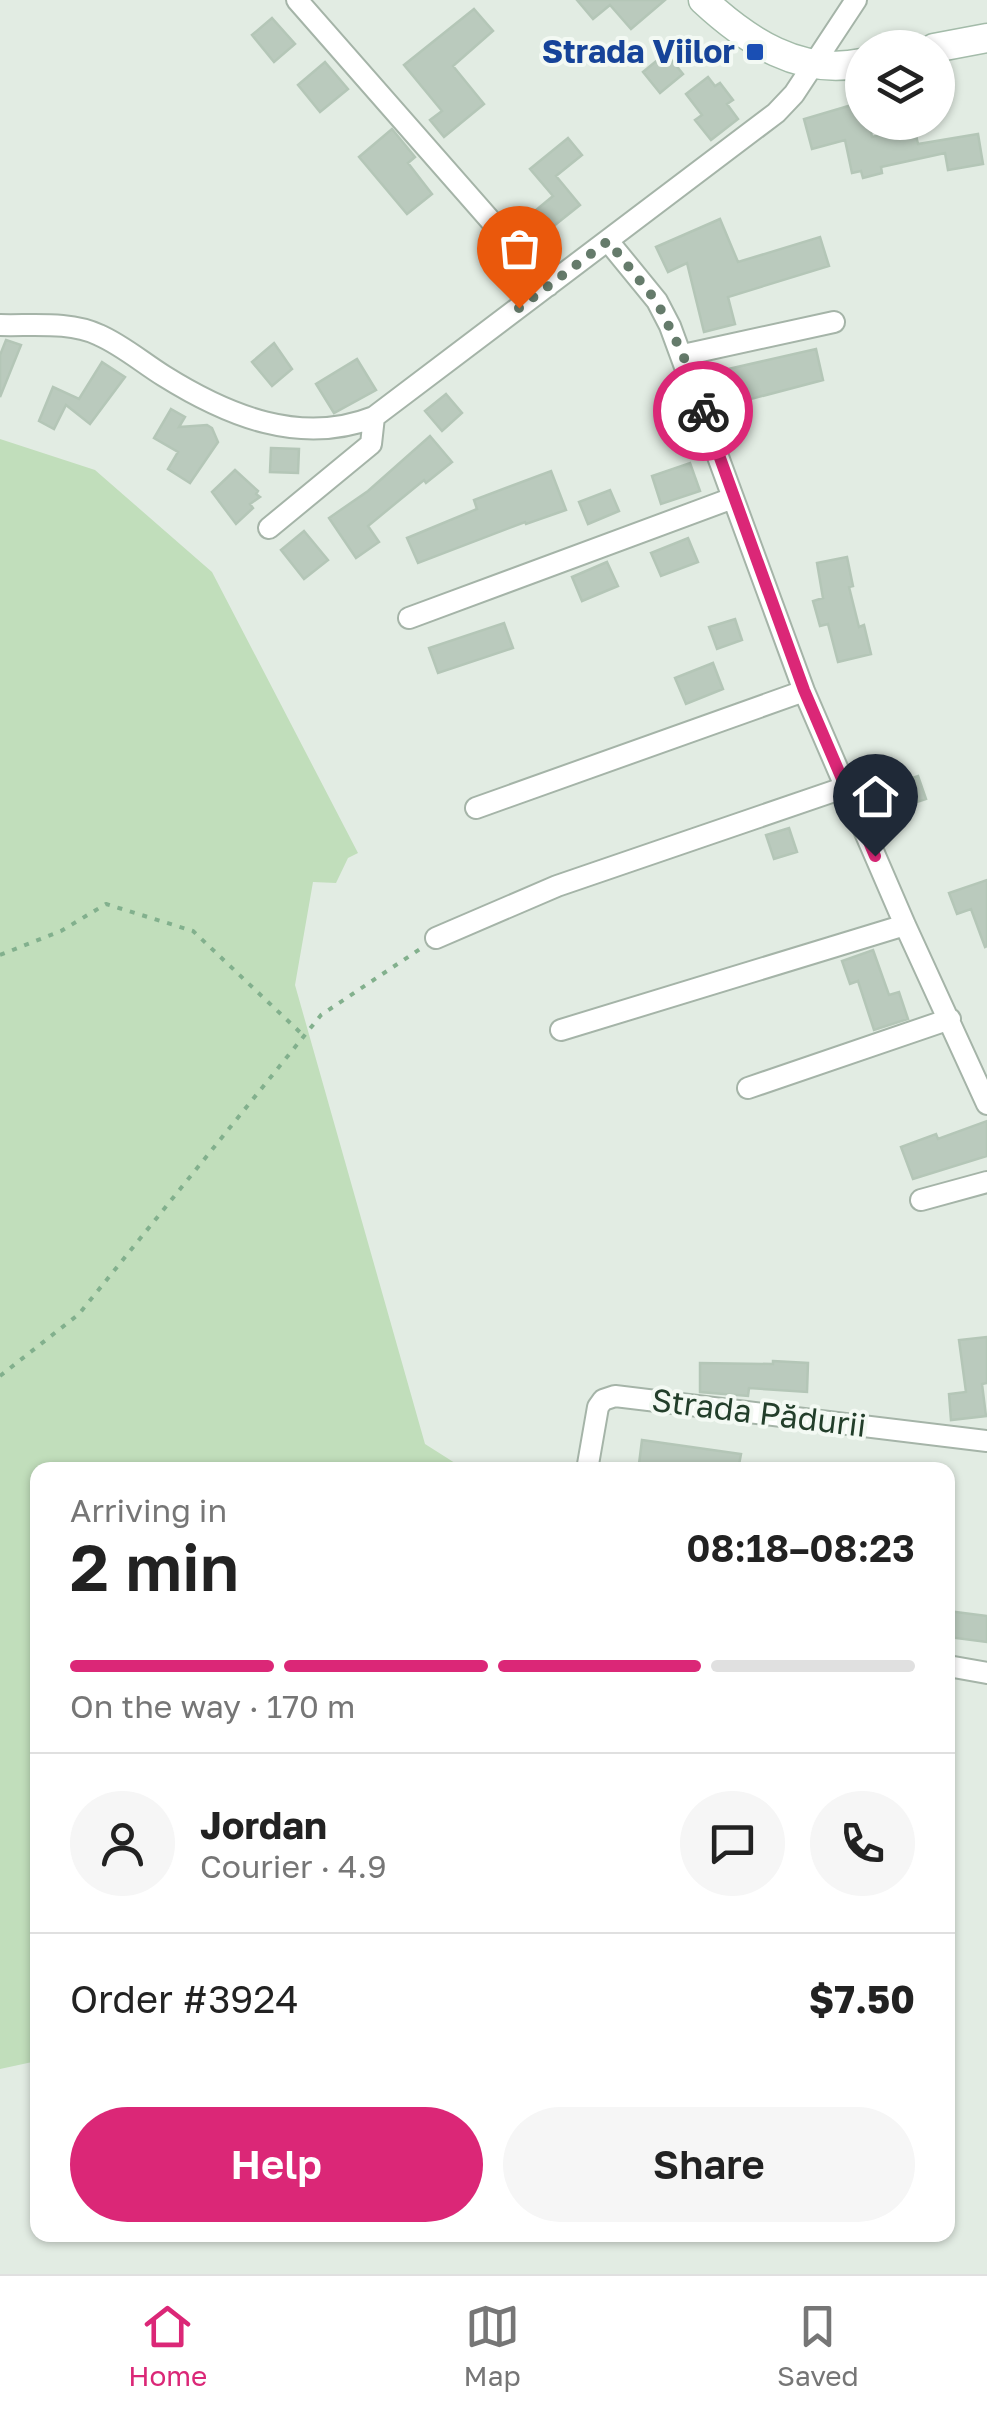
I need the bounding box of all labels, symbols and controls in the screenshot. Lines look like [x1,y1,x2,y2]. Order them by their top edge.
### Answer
map controls [845,30,955,140]
button: layers [845,30,955,140]
place label: Strada Viilor [542,32,735,70]
marker: Strada Viilor [744,41,766,63]
pin [477,206,562,309]
icon: bag [492,221,547,276]
courier [653,361,753,461]
icon: bike [676,384,731,439]
pin [833,754,918,857]
icon: home [848,769,903,824]
street label: Strada Pădurii [650,1380,869,1444]
text: Arriving in [70,1491,227,1529]
text: 08:18–08:23 [686,1525,915,1570]
text: 2 min [70,1527,239,1605]
text: On the way · 170 m [70,1687,355,1725]
button: person [70,1791,175,1896]
button: chat [680,1791,785,1896]
button: phone [810,1791,915,1896]
text: Jordan [200,1802,327,1847]
text: Courier · 4.9 [200,1847,387,1885]
text: Order #3924 [70,1976,299,2021]
text: $7.50 [809,1976,915,2021]
button: Help [70,2107,483,2222]
button: Share [503,2107,915,2222]
tab: Home [128,2299,207,2392]
tab: Map [464,2299,521,2392]
tab: Saved [777,2299,859,2392]

